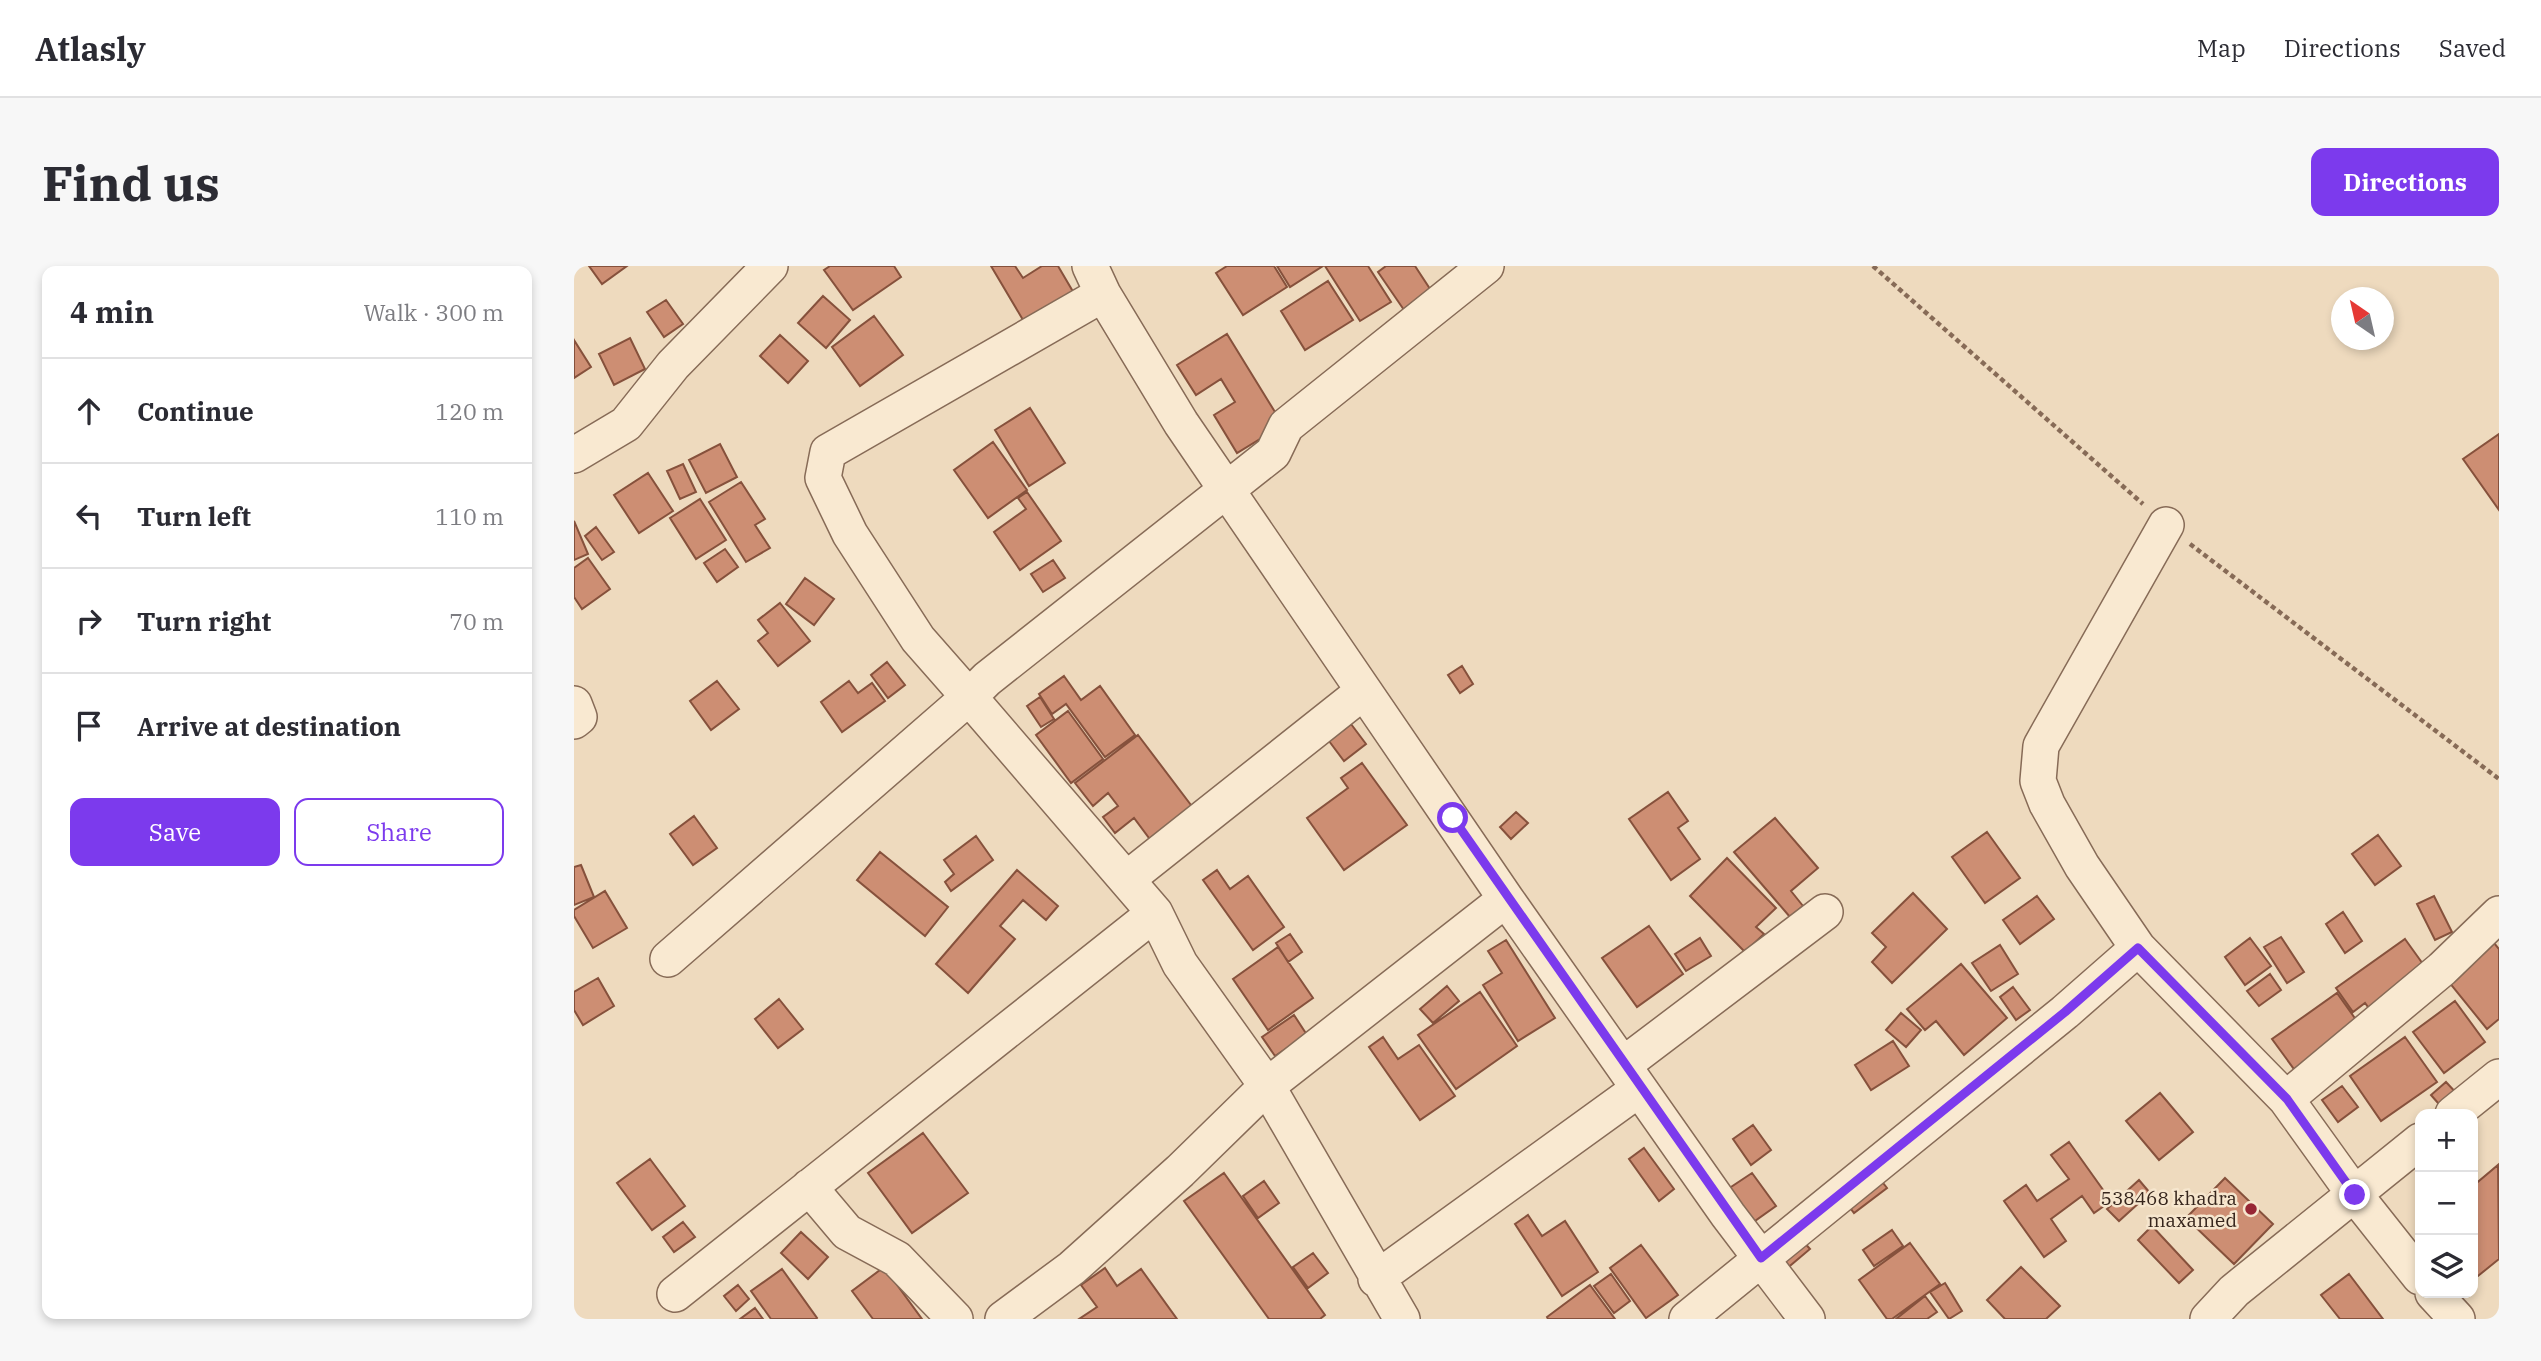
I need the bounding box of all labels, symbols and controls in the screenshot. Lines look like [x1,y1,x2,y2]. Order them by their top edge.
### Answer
text: Atlasly [35,27,146,70]
text: Map [2197,32,2246,64]
text: Directions [2284,32,2401,64]
text: Saved [2439,32,2506,64]
button: Directions [2311,148,2499,216]
text: Find us [42,151,220,214]
north arrow [2331,287,2394,350]
text: 4 min [70,292,154,331]
text: Walk · 300 m [363,297,504,327]
icon: ahead [70,392,108,430]
text: Continue [137,394,254,428]
text: 120 m [435,396,504,426]
icon: left [70,497,108,535]
text: Turn left [137,499,251,533]
text: 110 m [435,501,504,531]
icon: right [70,602,108,640]
text: Turn right [137,604,271,638]
text: 70 m [449,606,504,636]
icon: arrive [70,707,108,745]
text: Arrive at destination [137,709,401,743]
button: Save [70,798,280,866]
button: Share [294,798,504,866]
route start [1437,802,1468,833]
map controls [2415,1109,2478,1298]
button: + [2415,1109,2478,1172]
button: − [2415,1172,2478,1235]
route end [2339,1179,2370,1210]
place label: 538468 khadra maxamed [2101,1186,2237,1232]
marker: 538468 khadra maxamed [2243,1201,2259,1217]
button: layers [2415,1235,2478,1298]

